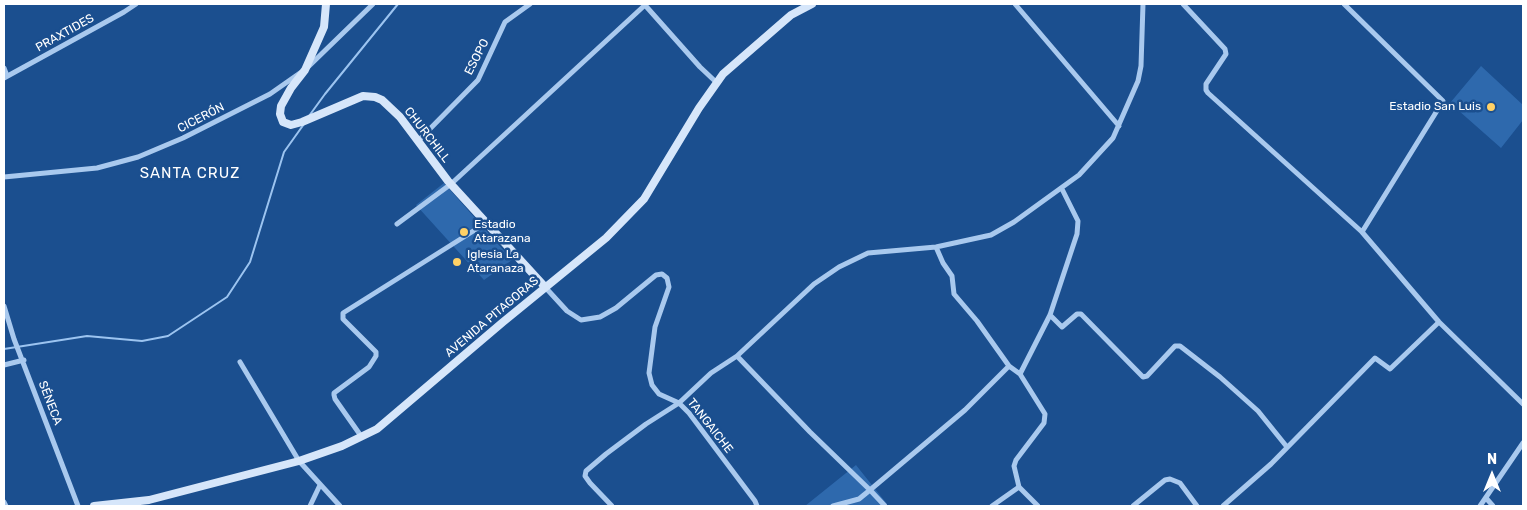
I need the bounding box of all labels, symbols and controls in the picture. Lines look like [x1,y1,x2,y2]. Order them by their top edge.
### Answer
street label: PRAXTIDES [33,11,97,55]
street label: ESOPO [462,36,492,78]
street label: CICERÓN [175,100,227,136]
place label: Estadio San Luis [1389,100,1481,114]
marker: Estadio San Luis [1485,101,1497,113]
street label: CHURCHILL [401,104,453,166]
district label: SANTA CRUZ [139,165,241,183]
place label: Estadio Atarazana [474,218,531,246]
marker: Estadio Atarazana [458,226,470,238]
place label: Iglesia La Ataranaza [467,248,524,276]
marker: Iglesia La Ataranaza [451,256,463,268]
street label: AVENIDA PITAGORAS [442,274,542,360]
street label: SÉNECA [35,379,65,427]
street label: TANGAICHE [684,396,736,456]
north arrow [1467,450,1517,500]
text: N [1487,451,1497,468]

